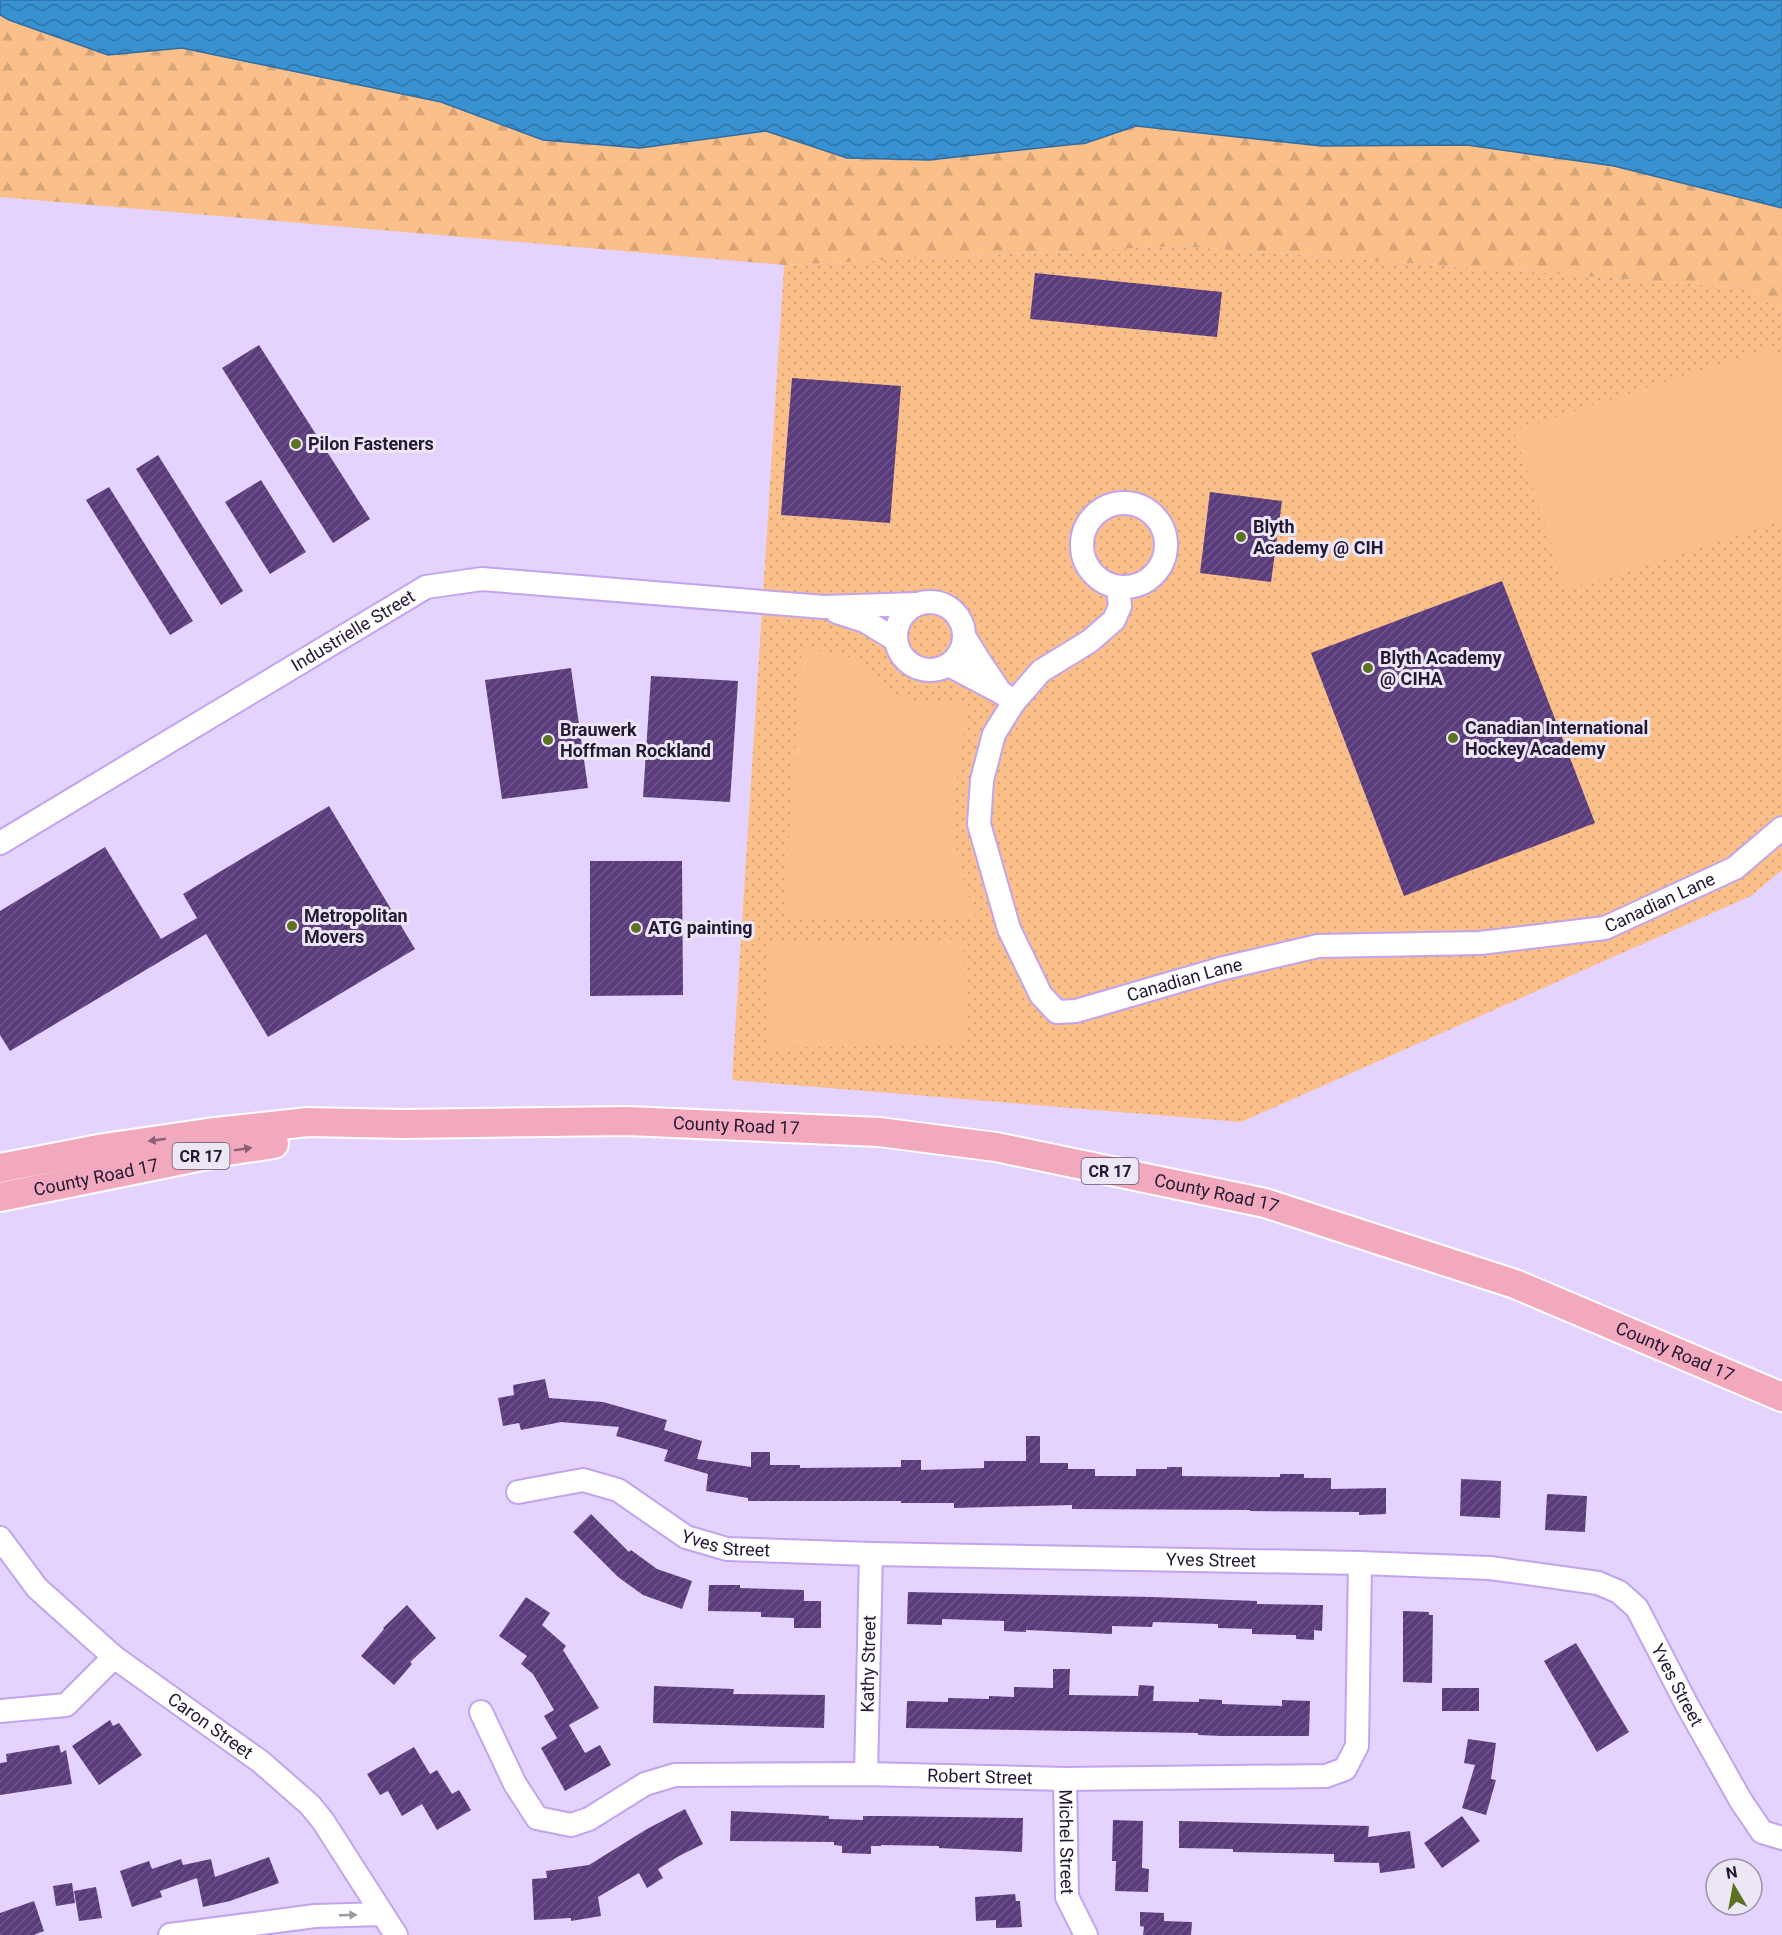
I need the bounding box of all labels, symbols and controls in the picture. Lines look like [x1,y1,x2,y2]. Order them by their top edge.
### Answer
place label: Pilon Fasteners [308,433,434,454]
marker: Pilon Fasteners [289,437,303,451]
place label: Blyth Academy @ CIH [1253,516,1383,558]
marker: Blyth Academy @ CIH [1234,530,1248,544]
street label: Industrielle Street [287,585,419,676]
place label: Blyth Academy @ CIHA [1380,647,1503,689]
marker: Blyth Academy @ CIHA [1361,661,1375,675]
place label: Canadian International Hockey Academy [1465,717,1648,759]
place label: Brauwerk Hoffman Rockland [560,719,711,761]
marker: Canadian International Hockey Academy [1446,731,1460,745]
marker: Brauwerk Hoffman Rockland [541,733,555,747]
street label: Canadian Lane [1601,868,1718,937]
place label: Metropolitan Movers [304,905,408,947]
place label: ATG painting [648,917,753,938]
marker: Metropolitan Movers [285,919,299,933]
marker: ATG painting [629,921,643,935]
street label: Canadian Lane [1124,953,1244,1006]
street label: County Road 17 [672,1112,800,1139]
one-way arrow [147,1136,166,1145]
road number: CR 17 [172,1143,230,1169]
one-way arrow [233,1144,252,1153]
street label: County Road 17 [32,1154,160,1200]
road number: CR 17 [1082,1158,1138,1184]
street label: County Road 17 [1152,1169,1282,1217]
street label: County Road 17 [1613,1317,1738,1386]
street label: Yves Street [679,1525,771,1560]
street label: Yves Street [1166,1548,1256,1571]
street label: Kathy Street [856,1615,880,1713]
street label: Yves Street [1647,1640,1708,1730]
street label: Caron Street [164,1688,257,1763]
street label: Robert Street [927,1765,1033,1788]
street label: Michel Street [1055,1789,1078,1895]
north arrow [1704,1857,1764,1917]
text: N [1724,1862,1739,1883]
one-way arrow [339,1910,358,1920]

